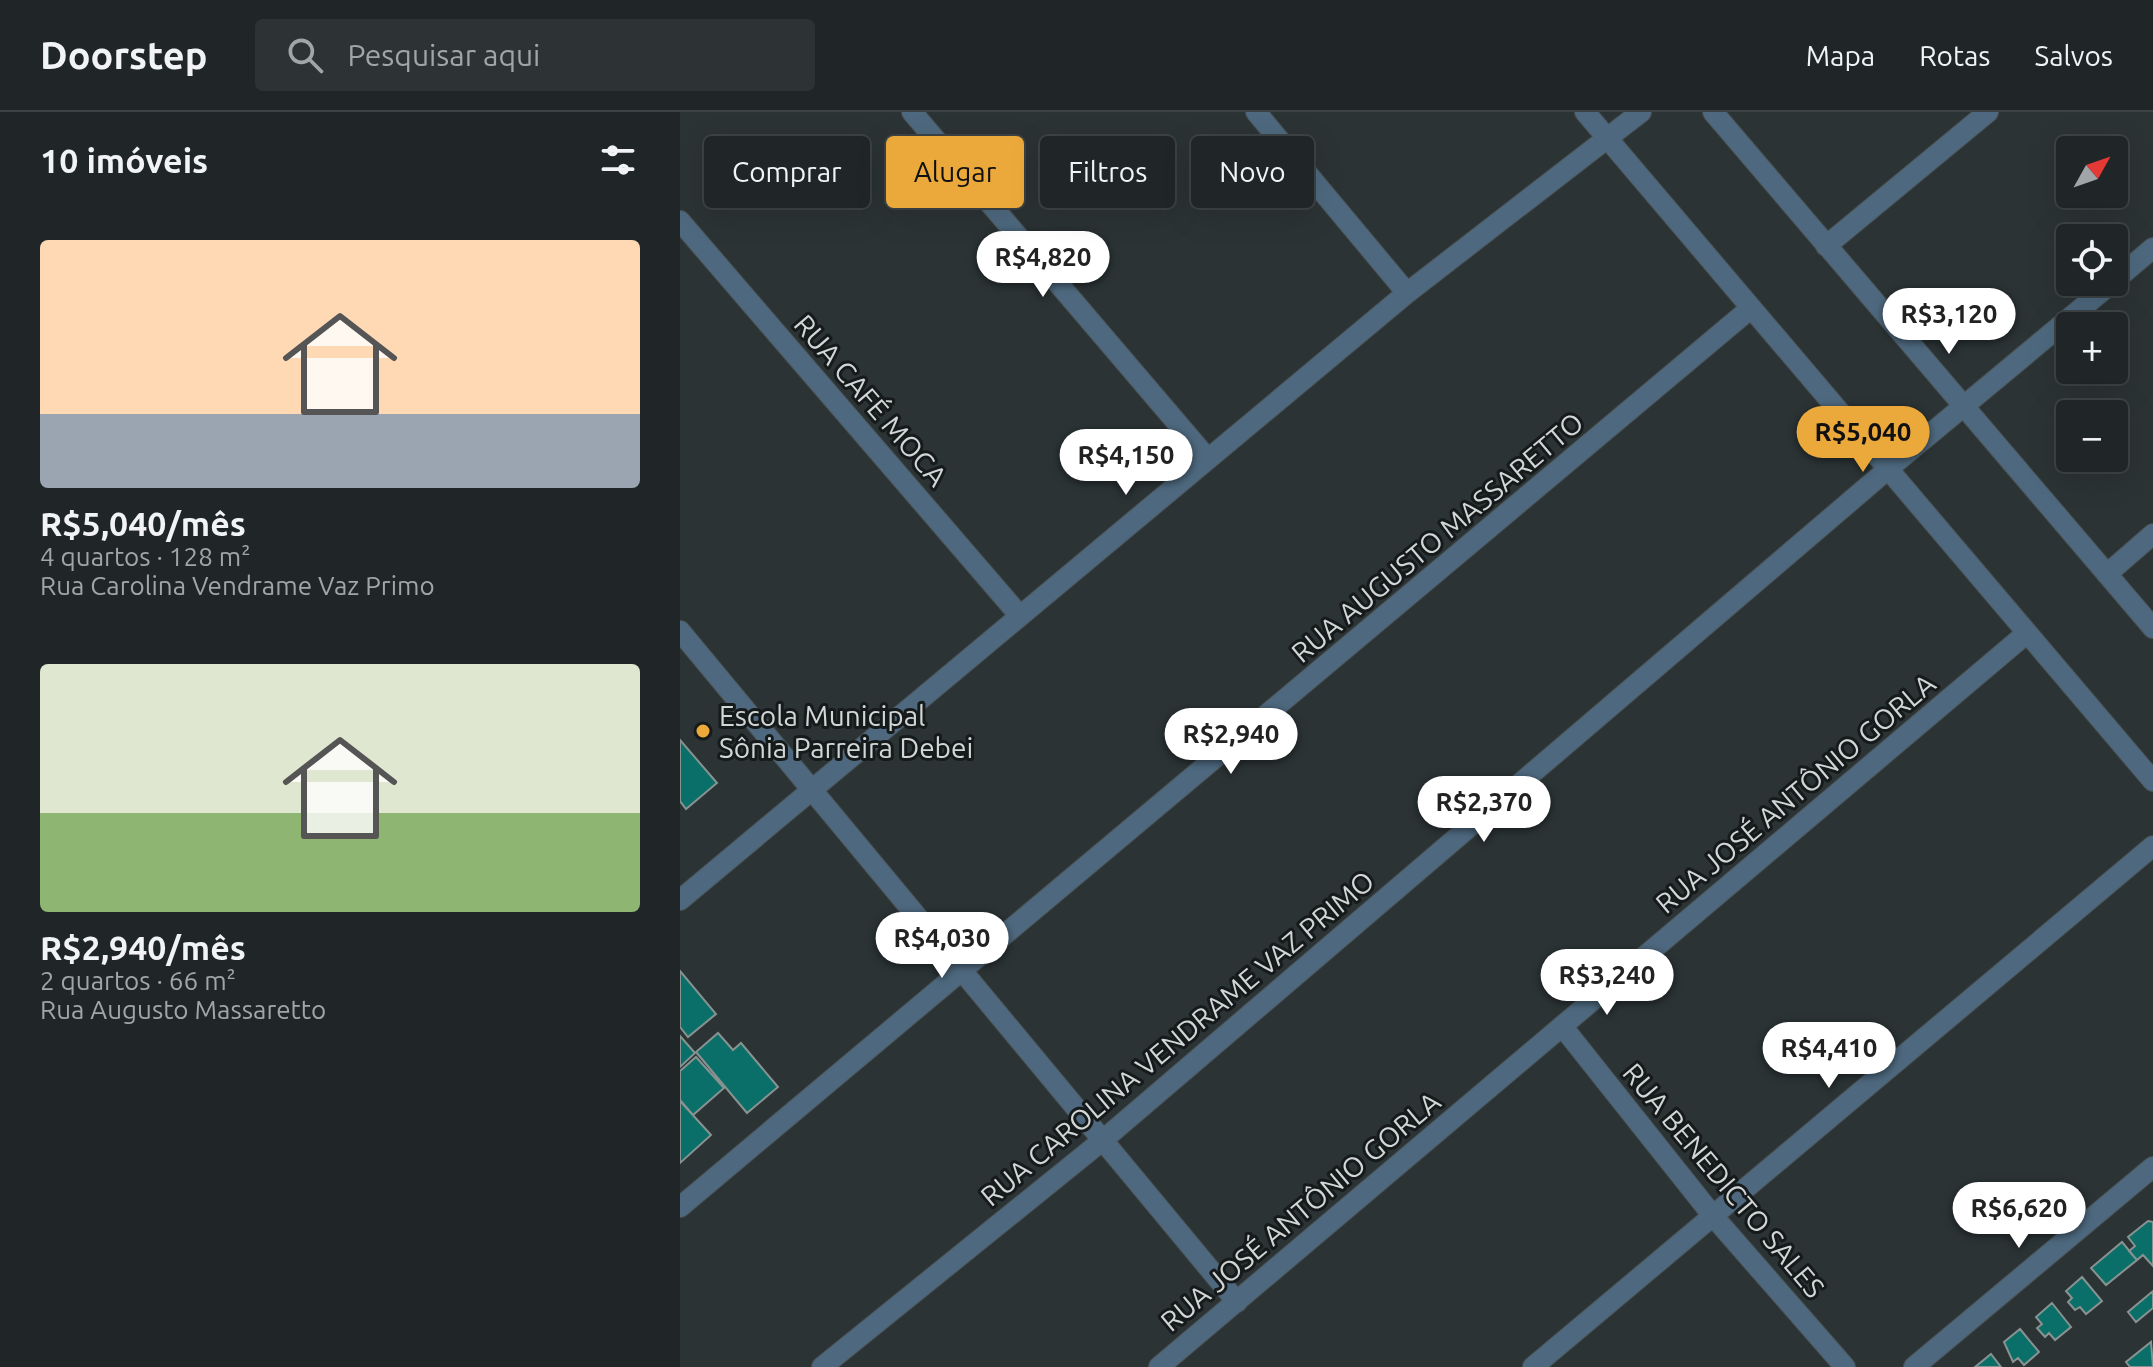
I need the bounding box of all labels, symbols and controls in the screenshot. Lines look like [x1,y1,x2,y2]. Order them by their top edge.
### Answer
search box [255,19,815,91]
icon: search [283,33,327,77]
text: Doorstep [40,34,207,76]
text: Pesquisar aqui [347,38,540,72]
text: Mapa [1806,40,1875,71]
text: Rotas [1919,40,1990,71]
text: Salvos [2034,40,2113,71]
chip: Comprar [704,136,870,208]
chip: Alugar [886,136,1024,208]
chip: Filtros [1040,136,1175,208]
chip: Novo [1191,136,1314,208]
north arrow [2056,136,2128,208]
map controls [2056,136,2128,472]
icon: filters [596,138,640,182]
text: 10 imóveis [40,141,208,179]
button: locate [2056,224,2128,296]
pin: R$4,820 [969,231,1117,299]
text: R$4,820 [995,242,1091,271]
pin: R$3,120 [1875,288,2023,356]
icon: home [268,292,412,436]
text: R$3,120 [1901,299,1997,328]
street label: RUA CAFÉ MOCA [788,308,954,492]
button: + [2056,312,2128,384]
button: − [2056,400,2128,472]
street label: RUA AUGUSTO MASSARETTO [1285,406,1589,668]
pin: R$5,040 [1789,406,1937,474]
text: R$5,040 [1815,417,1911,446]
pin: R$4,150 [1052,429,1200,497]
text: R$4,150 [1078,440,1174,469]
text: R$5,040/mês [40,504,246,542]
text: 4 quartos · 128 m² [40,542,251,571]
text: Rua Carolina Vendrame Vaz Primo [40,571,435,600]
street label: RUA JOSÉ ANTÔNIO GORLA [1649,666,1941,919]
place label: Escola Municipal Sônia Parreira Debei [719,700,973,763]
pin: R$2,940 [1157,708,1305,776]
icon: home [268,716,412,860]
text: R$2,940 [1183,719,1279,748]
marker: Escola Municipal Sônia Parreira Debei [694,722,712,740]
pin: R$2,370 [1410,776,1558,844]
text: R$2,370 [1436,787,1532,816]
street label: RUA CAROLINA VENDRAME VAZ PRIMO [974,864,1380,1212]
pin: R$4,030 [868,912,1016,980]
text: R$4,030 [894,923,990,952]
text: R$2,940/mês [40,928,246,966]
pin: R$3,240 [1533,949,1681,1017]
text: R$3,240 [1559,960,1655,989]
text: 2 quartos · 66 m² [40,966,236,995]
text: Rua Augusto Massaretto [40,995,326,1024]
pin: R$4,410 [1755,1022,1903,1090]
text: R$4,410 [1781,1033,1877,1062]
street label: RUA BENEDICTO SALES [1617,1057,1831,1303]
street label: RUA JOSÉ ANTÔNIO GORLA [1154,1084,1446,1337]
pin: R$6,620 [1945,1182,2093,1250]
text: R$6,620 [1971,1193,2067,1222]

